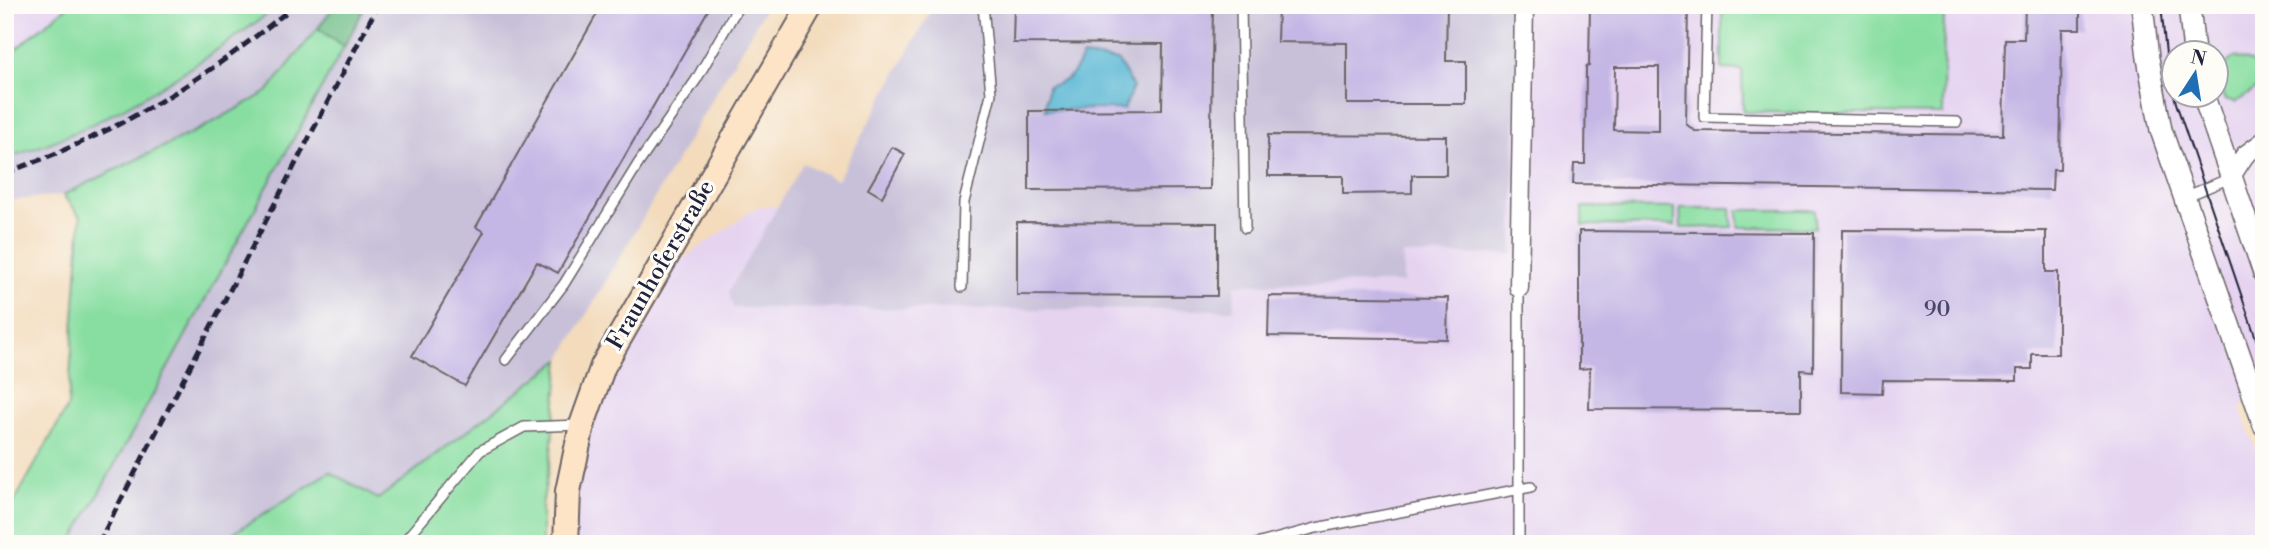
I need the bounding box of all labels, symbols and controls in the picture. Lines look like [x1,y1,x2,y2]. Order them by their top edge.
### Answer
north arrow [2160,38,2230,108]
text: N [2188,45,2208,72]
street label: Fraunhoferstraße [600,175,722,355]
house number: 90 [1924,297,1950,323]

